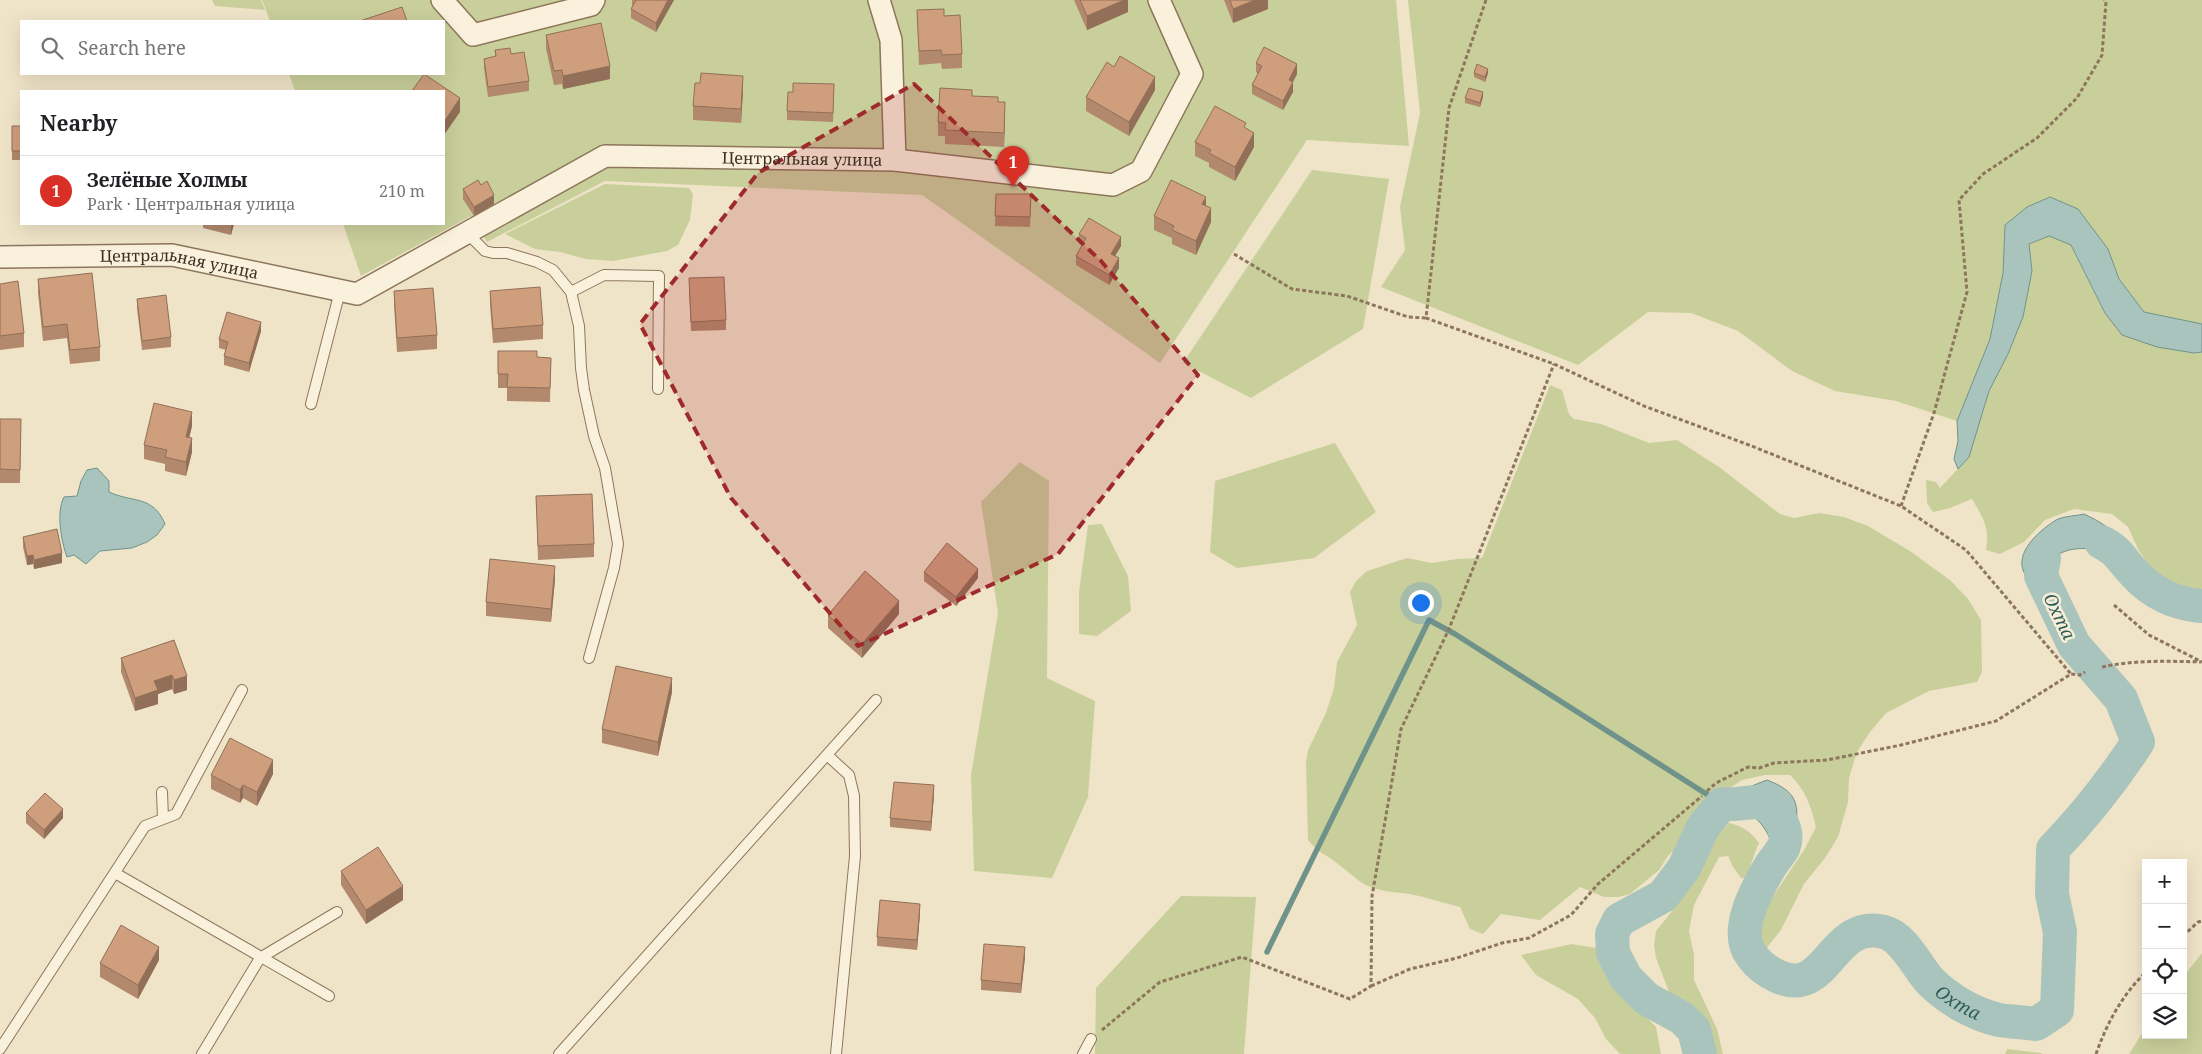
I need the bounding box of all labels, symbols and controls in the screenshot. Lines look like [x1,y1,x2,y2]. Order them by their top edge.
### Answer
search box [20,20,445,75]
icon: search [38,34,66,62]
text: Search here [78,35,186,61]
text: Nearby [40,109,118,137]
pin: 1 [997,146,1029,187]
street label: Центральная улица [722,147,883,171]
text: Зелёные Холмы [87,167,247,193]
text: 1 [51,180,61,202]
text: 210 m [379,180,425,202]
text: Park · Центральная улица [87,193,295,215]
street label: Центральная улица [100,244,261,284]
water label: Охта [2038,589,2082,643]
your location [1408,590,1434,616]
map controls [2142,859,2187,1039]
button: + [2142,859,2187,904]
button: − [2142,904,2187,949]
button: locate [2142,949,2187,994]
water label: Охта [1930,979,1985,1025]
button: layers [2142,994,2187,1039]

